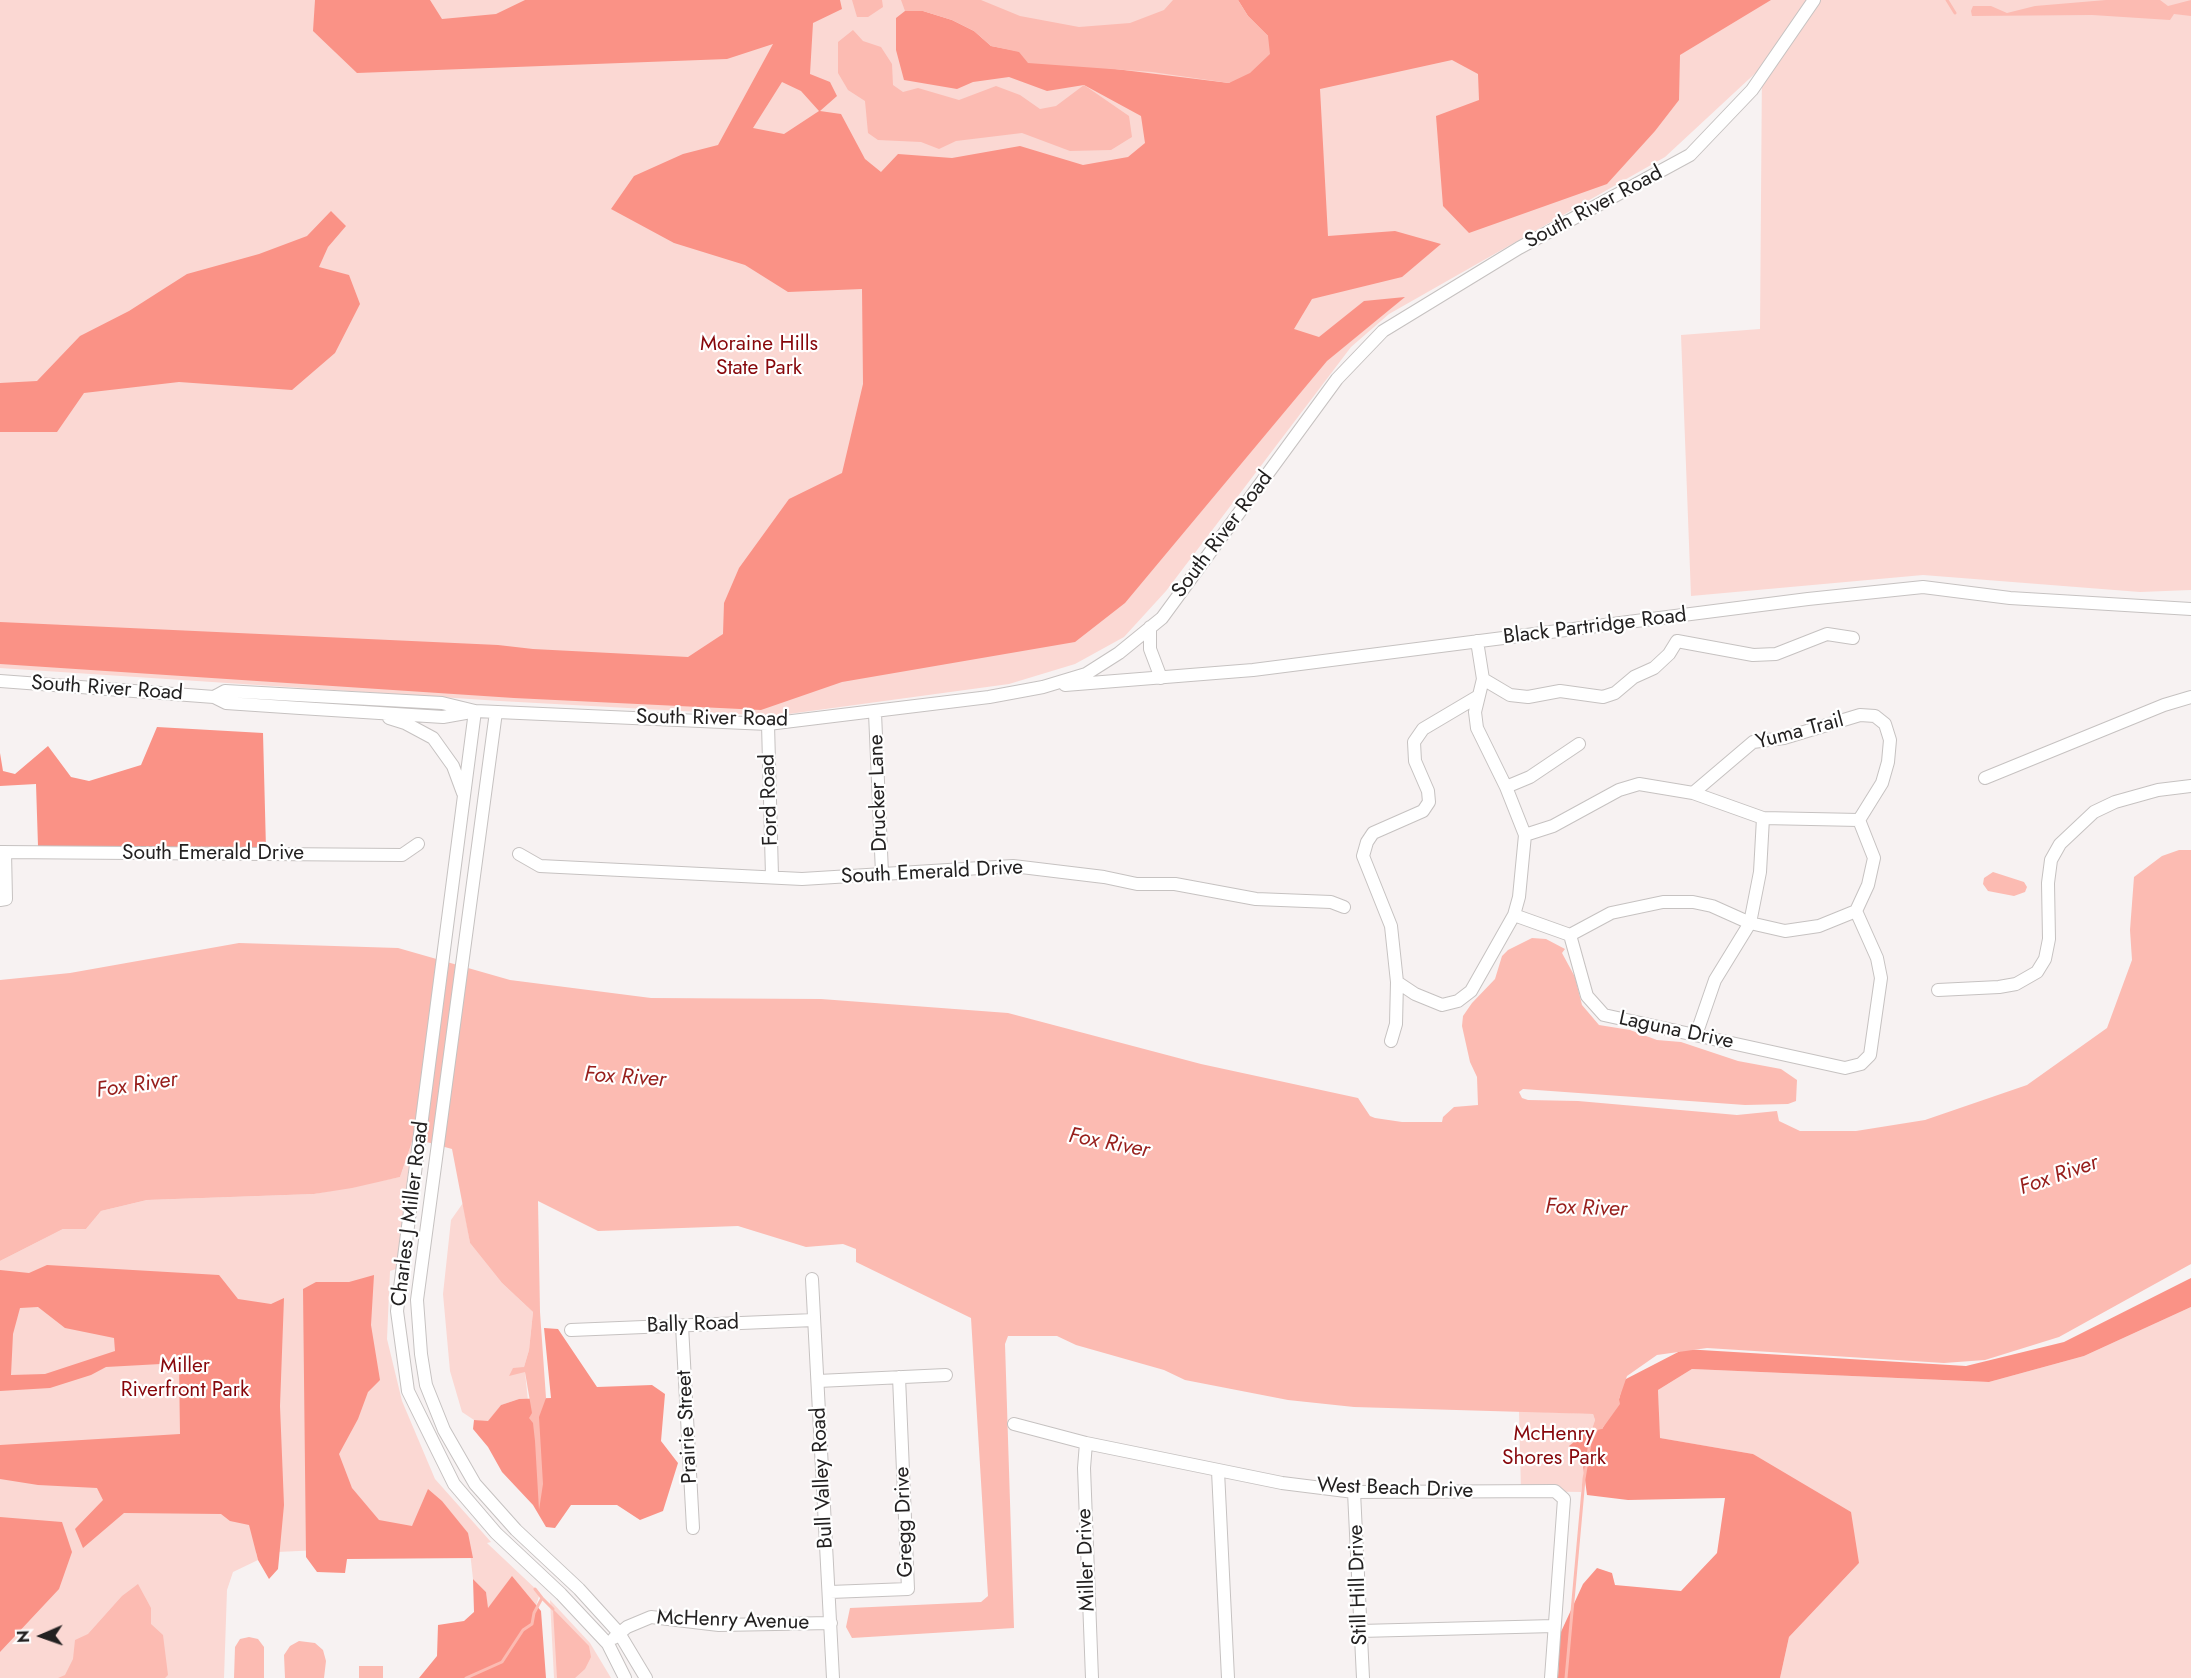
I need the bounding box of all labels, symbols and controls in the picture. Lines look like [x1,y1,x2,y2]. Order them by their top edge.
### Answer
street label: South River Road [1521,161,1667,255]
park label: Moraine Hills State Park [700,332,818,382]
street label: South River Road [1167,467,1279,603]
street label: Black Partridge Road [1502,603,1688,651]
street label: South River Road [30,671,184,707]
street label: South River Road [636,705,788,733]
street label: Yuma Trail [1753,708,1847,756]
street label: Drucker Lane [864,734,894,852]
street label: Ford Road [756,754,784,846]
street label: South Emerald Drive [122,841,304,867]
street label: South Emerald Drive [840,856,1024,890]
street label: Laguna Drive [1616,1007,1736,1055]
water label: Fox River [583,1062,667,1094]
water label: Fox River [95,1067,179,1105]
street label: Charles J Miller Road [387,1120,435,1308]
water label: Fox River [1066,1123,1152,1165]
water label: Fox River [2016,1150,2102,1202]
water label: Fox River [1545,1194,1627,1224]
street label: Bally Road [646,1311,740,1339]
park label: Miller Riverfront Park [121,1354,249,1404]
street label: Prairie Street [672,1370,704,1484]
street label: Bull Valley Road [807,1407,839,1549]
park label: McHenry Shores Park [1502,1422,1606,1472]
street label: Gregg Drive [890,1466,920,1578]
street label: West Beach Drive [1316,1474,1474,1504]
street label: Miller Drive [1073,1508,1101,1612]
street label: Still Hill Drive [1344,1524,1374,1646]
north arrow [12,1606,72,1666]
street label: McHenry Avenue [656,1606,810,1636]
text: N [12,1630,35,1643]

